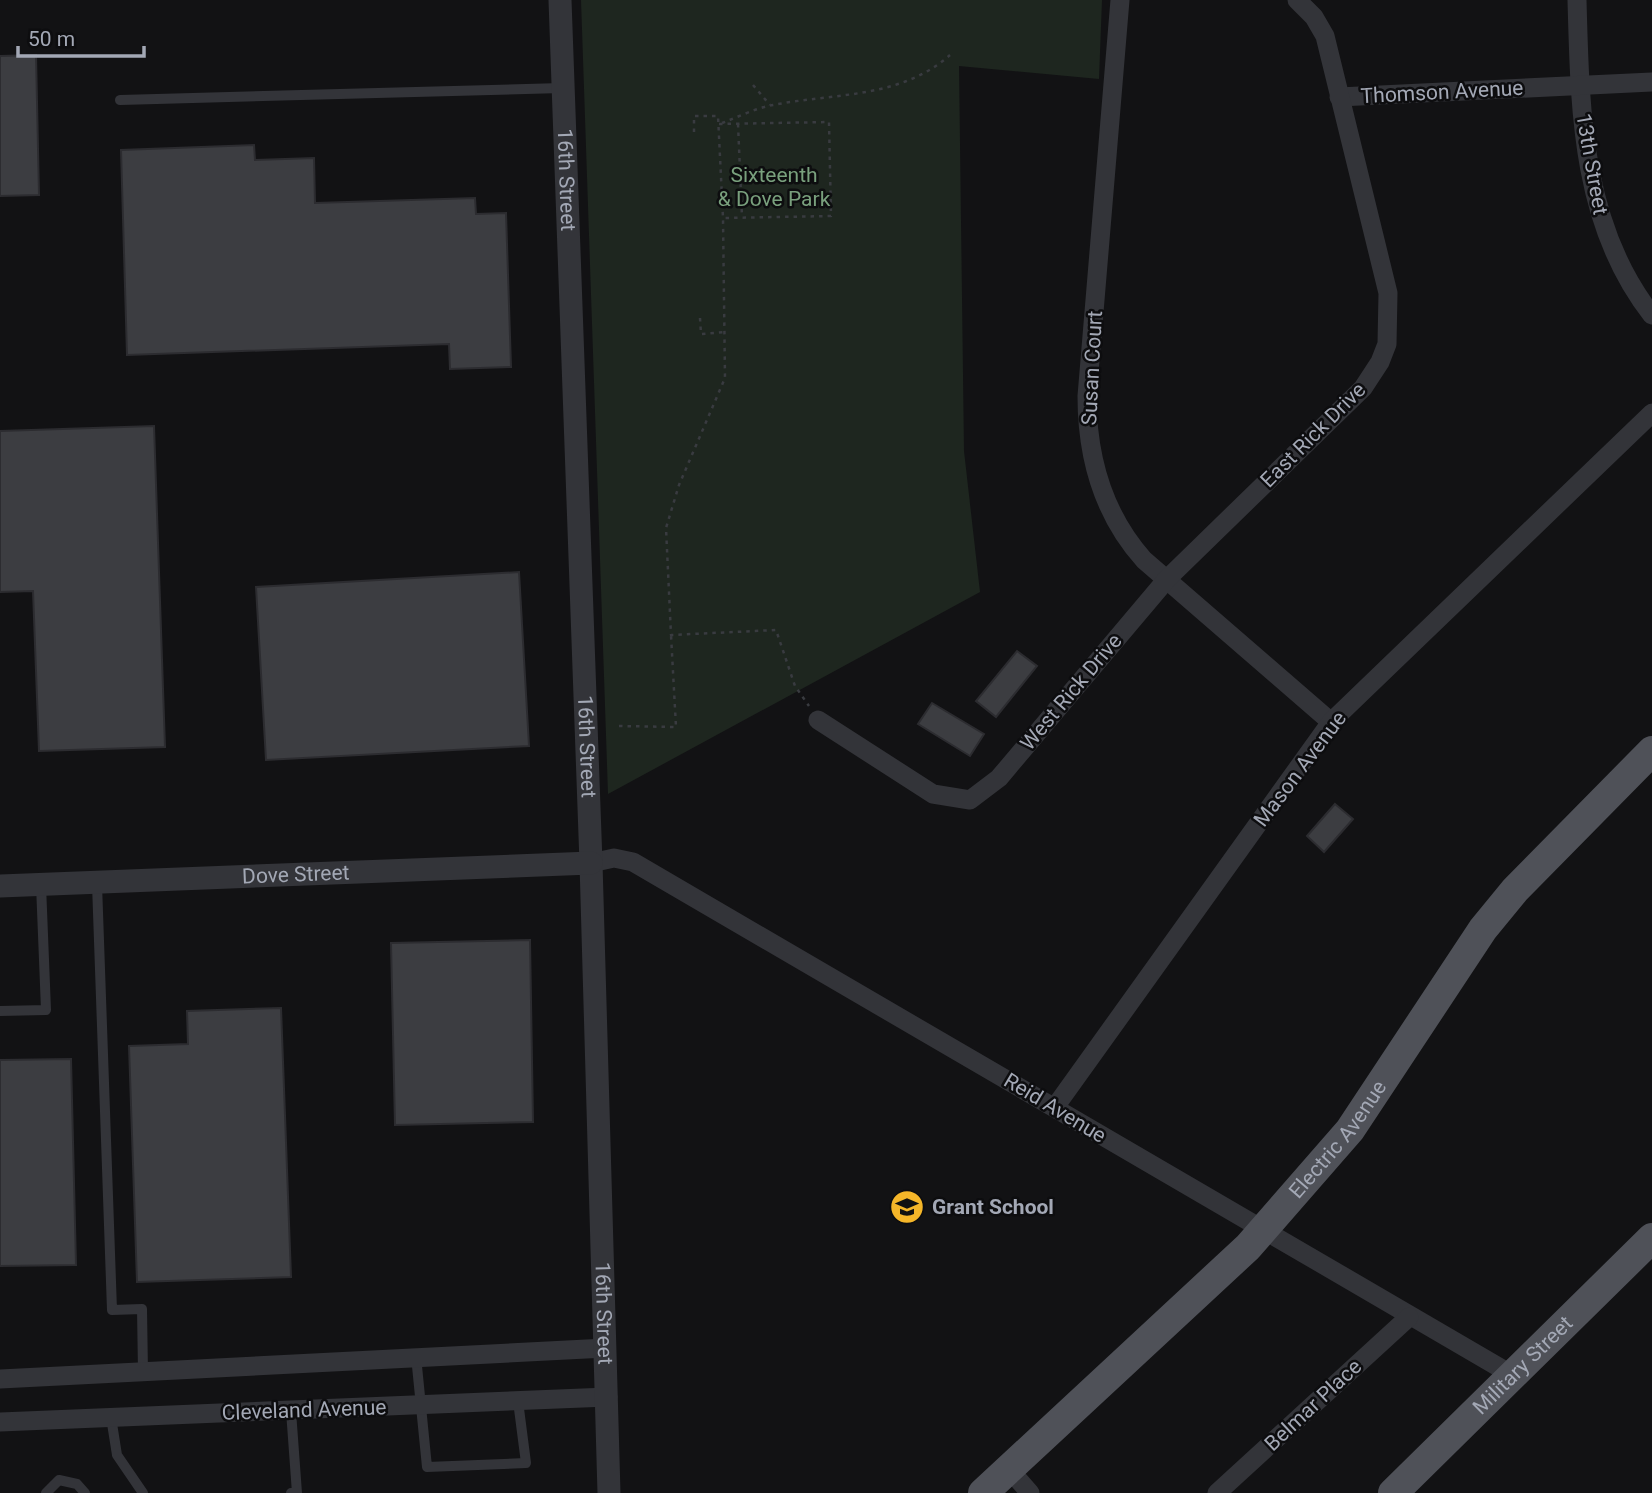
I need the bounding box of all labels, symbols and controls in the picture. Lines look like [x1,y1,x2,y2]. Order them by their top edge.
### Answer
scale bar [18,14,144,58]
text: 50 m [28,27,75,51]
street label: Thomson Avenue [1360,76,1524,108]
street label: 13th Street [1571,111,1613,217]
street label: 16th Street [553,128,580,232]
park label: Sixteenth & Dove Park [718,163,831,211]
street label: Susan Court [1077,310,1107,426]
street label: East Rick Drive [1256,378,1370,492]
street label: West Rick Drive [1015,629,1127,755]
street label: 16th Street [573,695,601,798]
street label: Mason Avenue [1249,707,1351,831]
street label: Dove Street [242,860,350,889]
street label: Reid Avenue [1000,1068,1110,1148]
street label: Electric Avenue [1284,1076,1391,1203]
school or university icon: Grant School [888,1188,926,1226]
place label: Grant School [932,1195,1054,1219]
street label: 16th Street [590,1262,617,1365]
street label: Military Street [1468,1311,1577,1419]
street label: Belmar Place [1260,1354,1366,1456]
street label: Cleveland Avenue [221,1395,387,1425]

